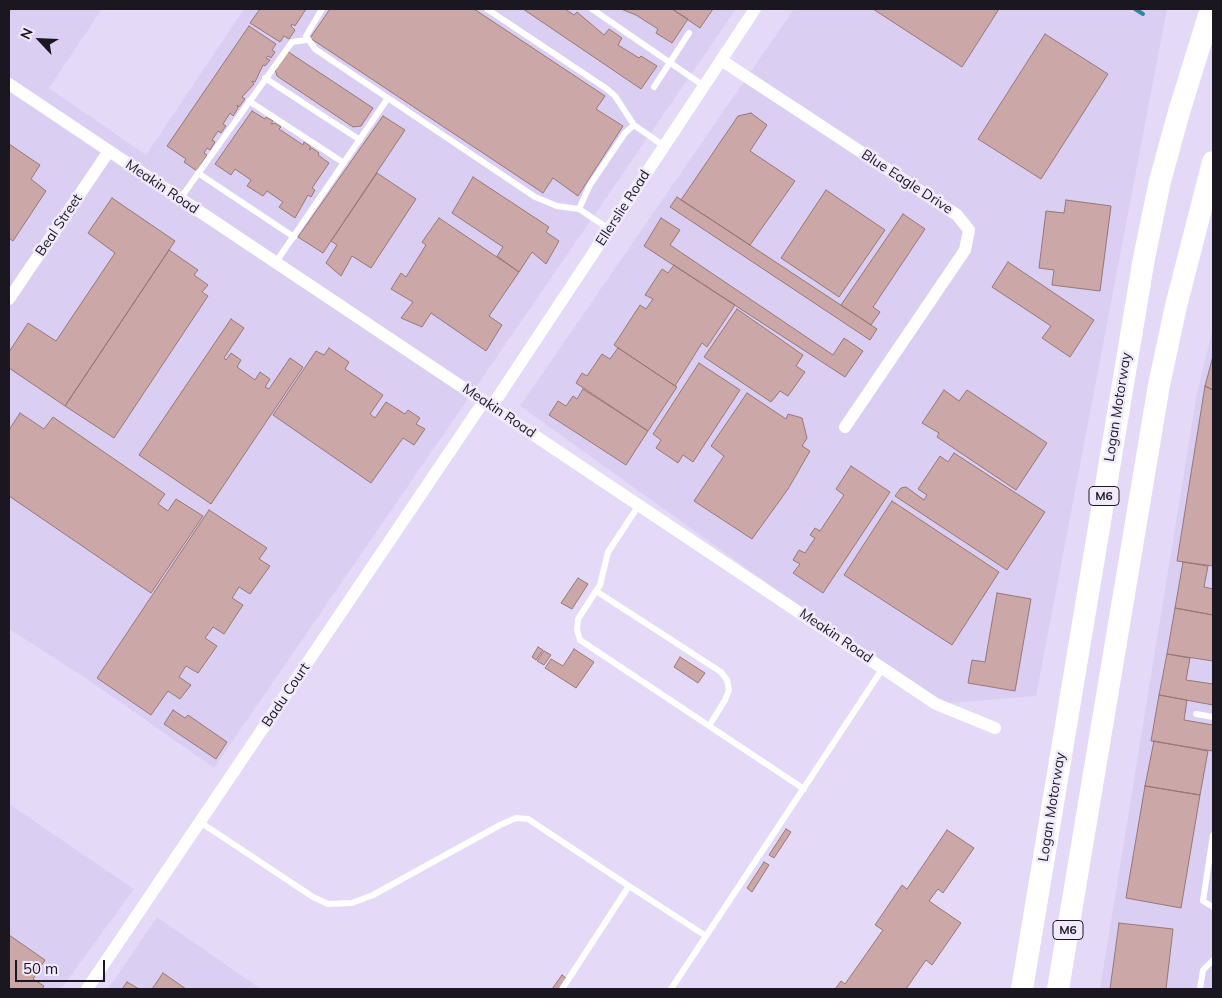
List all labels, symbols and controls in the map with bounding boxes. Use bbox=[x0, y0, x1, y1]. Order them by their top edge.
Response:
north arrow bbox=[15, 15, 65, 65]
text: N bbox=[16, 25, 37, 42]
street label: Blue Eagle Drive bbox=[858, 146, 956, 218]
street label: Meakin Road bbox=[122, 156, 202, 218]
street label: Ellerslie Road bbox=[592, 167, 654, 249]
street label: Beal Street bbox=[32, 191, 86, 259]
street label: Logan Motorway bbox=[1101, 351, 1135, 463]
street label: Meakin Road bbox=[459, 380, 539, 442]
road number: M6 bbox=[1089, 486, 1119, 506]
street label: Meakin Road bbox=[796, 605, 876, 667]
street label: Badu Court bbox=[258, 660, 314, 730]
street label: Logan Motorway bbox=[1035, 751, 1069, 863]
road number: M6 bbox=[1053, 920, 1083, 940]
scale bar bbox=[18, 950, 108, 982]
text: 50 m bbox=[23, 959, 58, 978]

